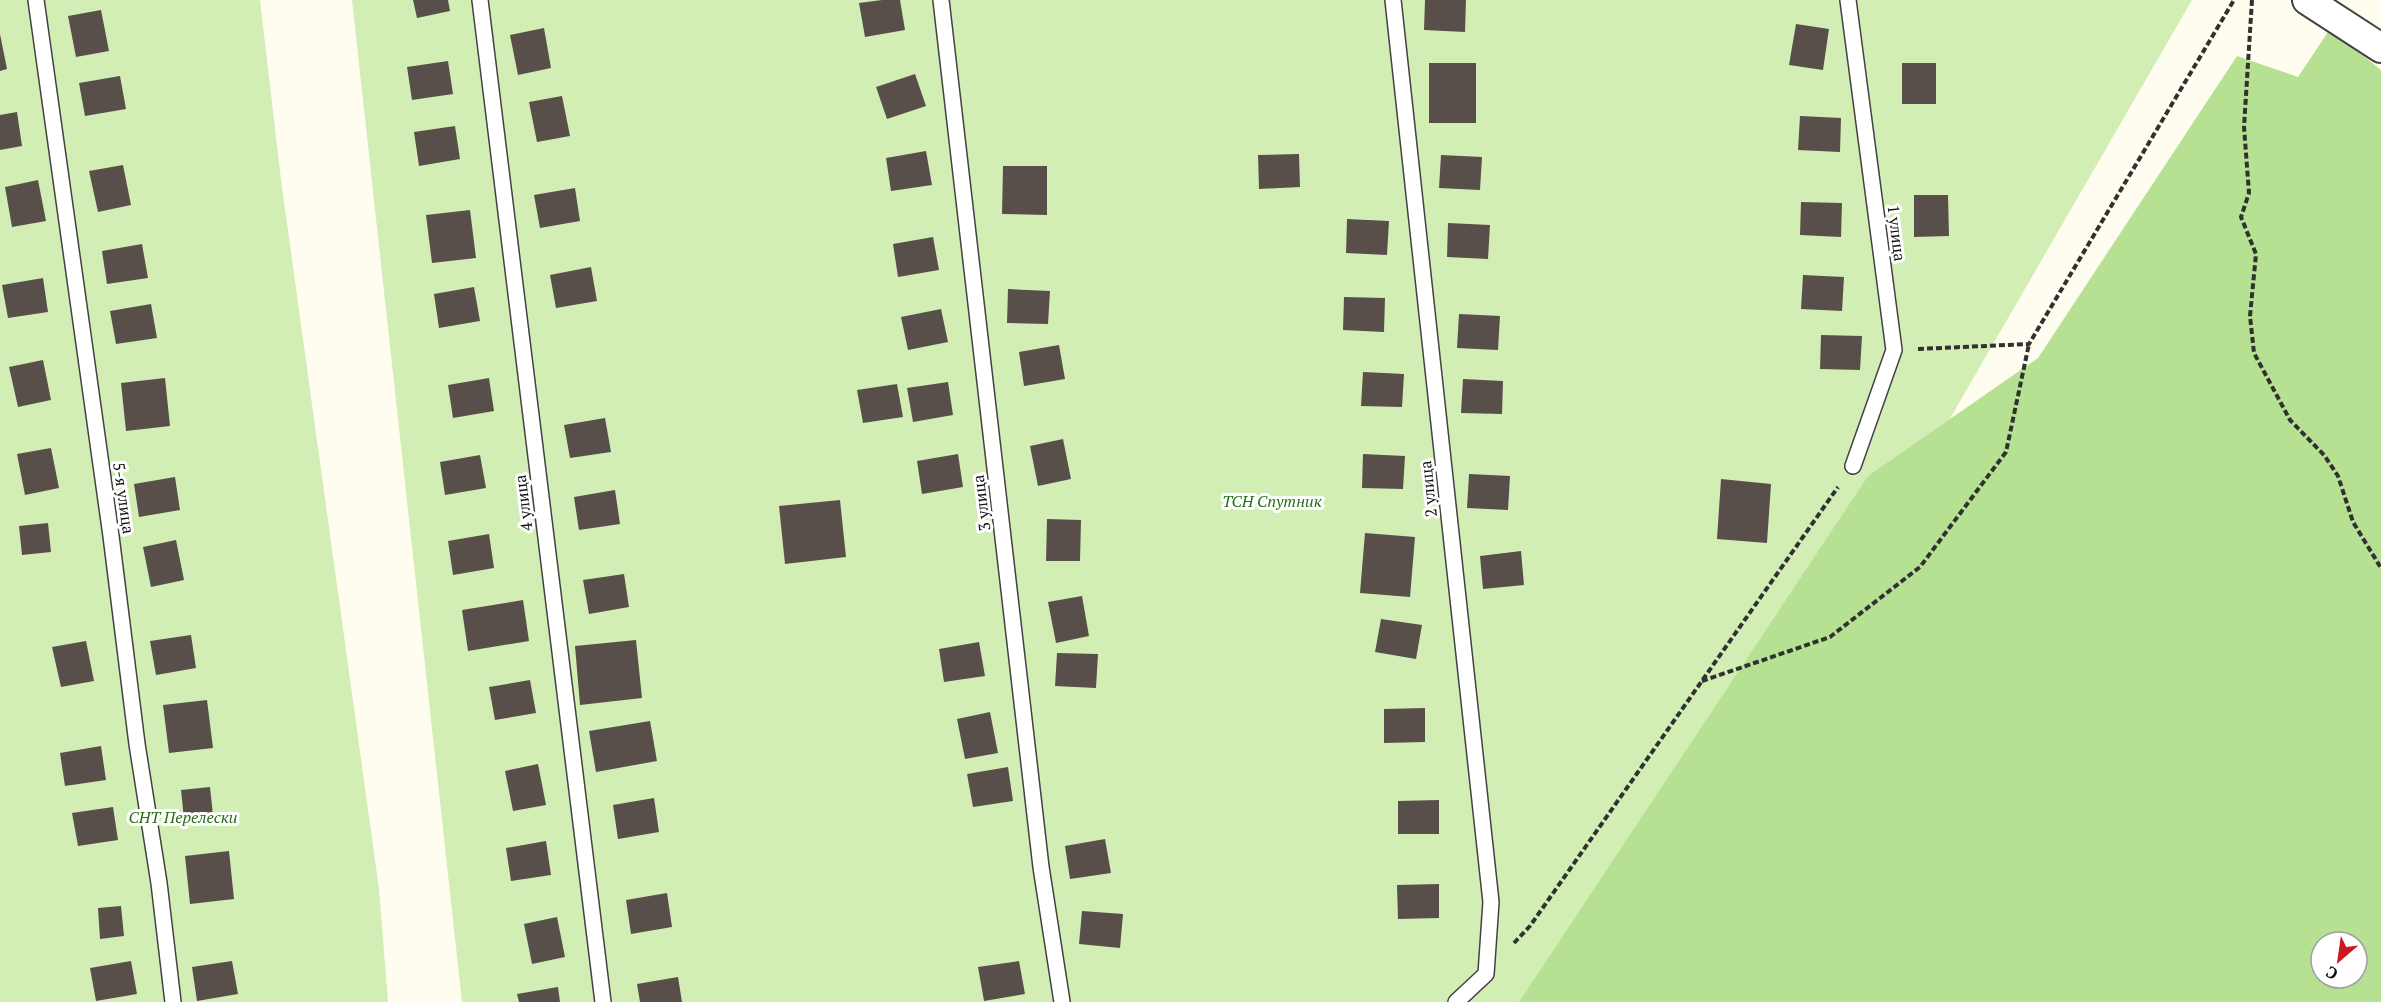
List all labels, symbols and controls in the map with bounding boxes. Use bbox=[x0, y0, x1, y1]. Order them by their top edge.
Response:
street label: 1 улица bbox=[1883, 204, 1911, 262]
street label: 2 улица bbox=[1414, 460, 1442, 518]
street label: 5-я улица bbox=[108, 461, 140, 535]
street label: 4 улица bbox=[509, 474, 537, 532]
street label: 3 улица bbox=[967, 474, 995, 532]
park label: ТСН Спутник bbox=[1222, 490, 1322, 512]
park label: СНТ Перелески bbox=[128, 806, 238, 828]
north arrow bbox=[2309, 930, 2369, 990]
text: С bbox=[2322, 961, 2342, 985]

